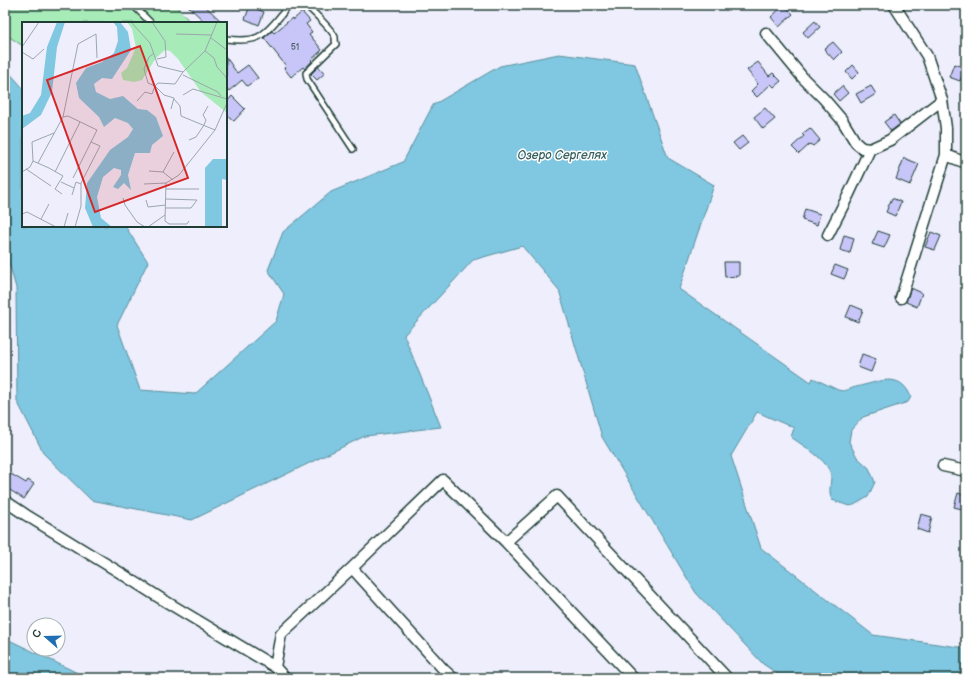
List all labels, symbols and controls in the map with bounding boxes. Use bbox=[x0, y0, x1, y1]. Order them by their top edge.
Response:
inset map bbox=[22, 22, 227, 227]
house number: 51 bbox=[291, 42, 299, 53]
water label: Озеро Сергелях bbox=[517, 148, 607, 163]
north arrow bbox=[26, 617, 66, 657]
text: С bbox=[30, 628, 45, 640]

